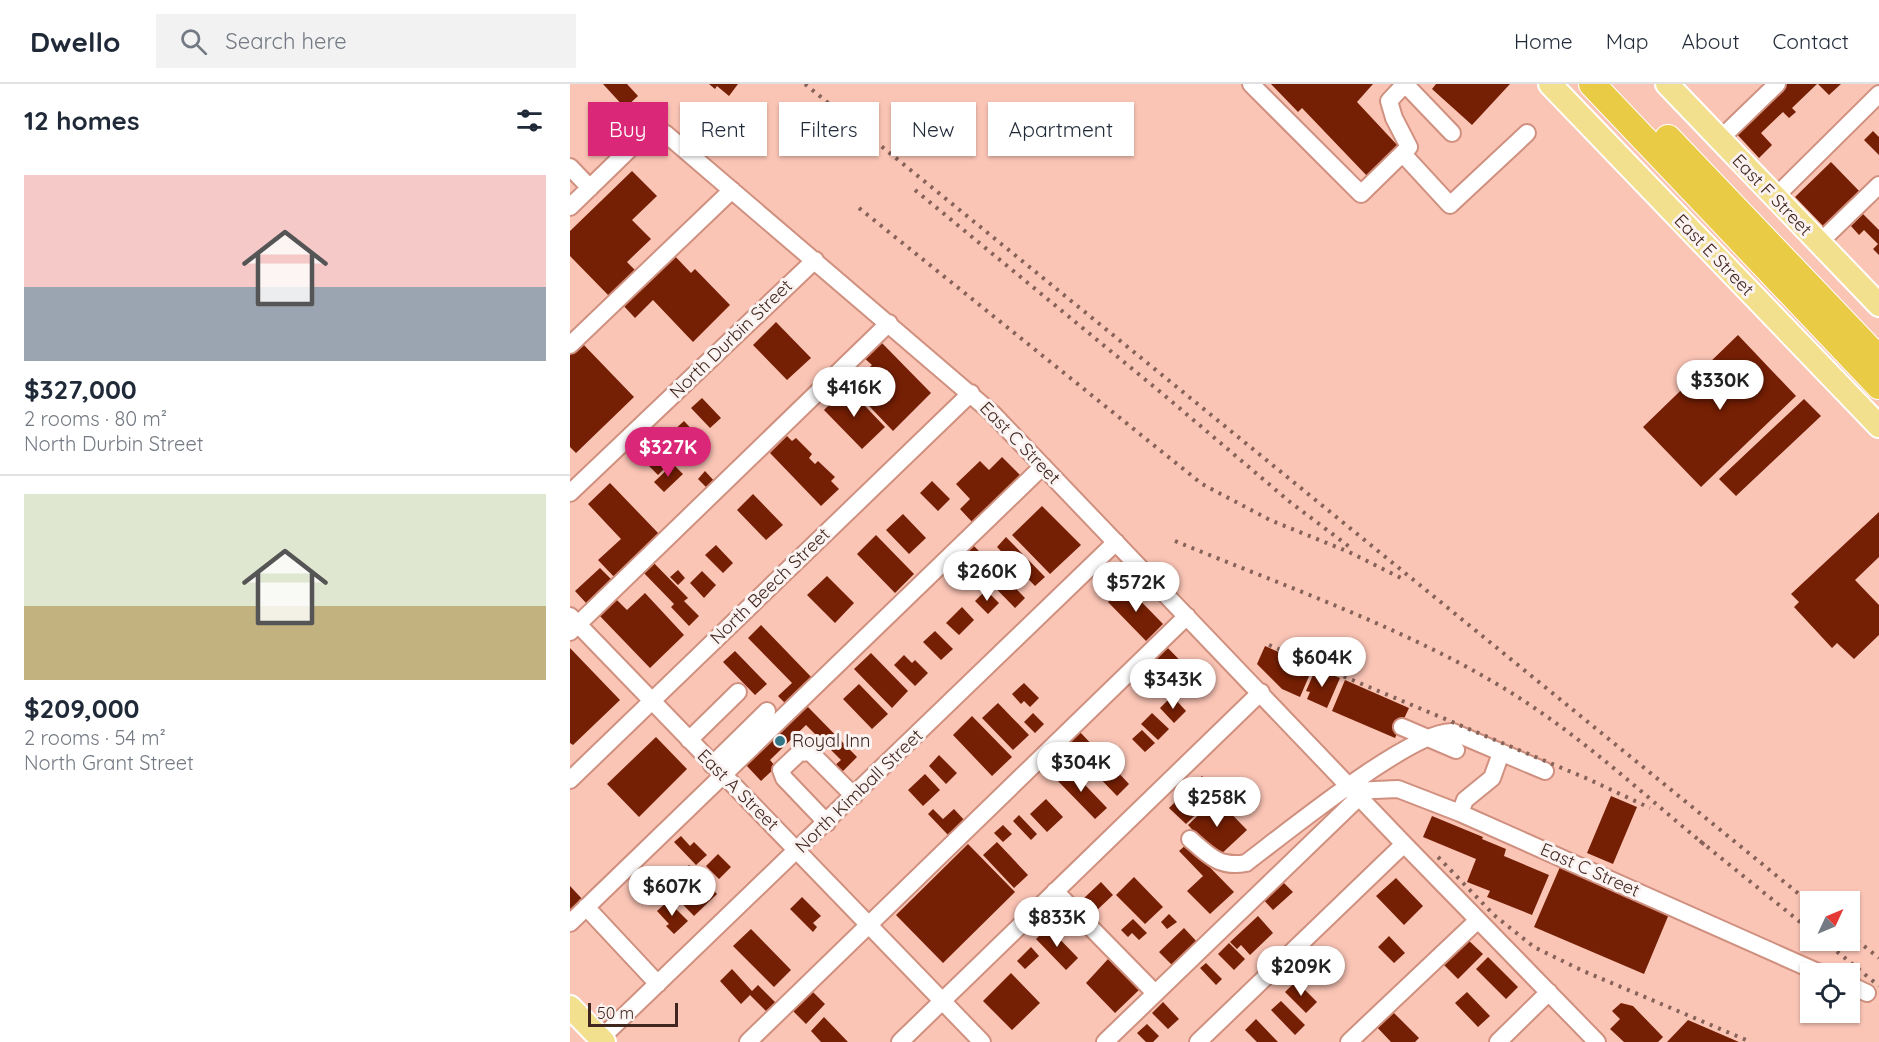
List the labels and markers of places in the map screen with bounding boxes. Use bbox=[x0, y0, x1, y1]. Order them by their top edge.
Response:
pin: $330K bbox=[1678, 360, 1762, 411]
pin: $416K bbox=[812, 367, 896, 418]
pin: $327K bbox=[626, 427, 710, 478]
pin: $260K bbox=[945, 551, 1029, 602]
pin: $572K bbox=[1094, 562, 1178, 613]
pin: $604K bbox=[1280, 637, 1364, 688]
pin: $343K bbox=[1131, 659, 1215, 710]
place label: Royal Inn bbox=[792, 729, 870, 752]
marker: Royal Inn bbox=[773, 734, 787, 748]
pin: $304K bbox=[1039, 742, 1123, 793]
pin: $258K bbox=[1175, 777, 1259, 828]
pin: $607K bbox=[630, 866, 714, 917]
pin: $833K bbox=[1015, 897, 1099, 948]
pin: $209K bbox=[1259, 946, 1343, 997]

